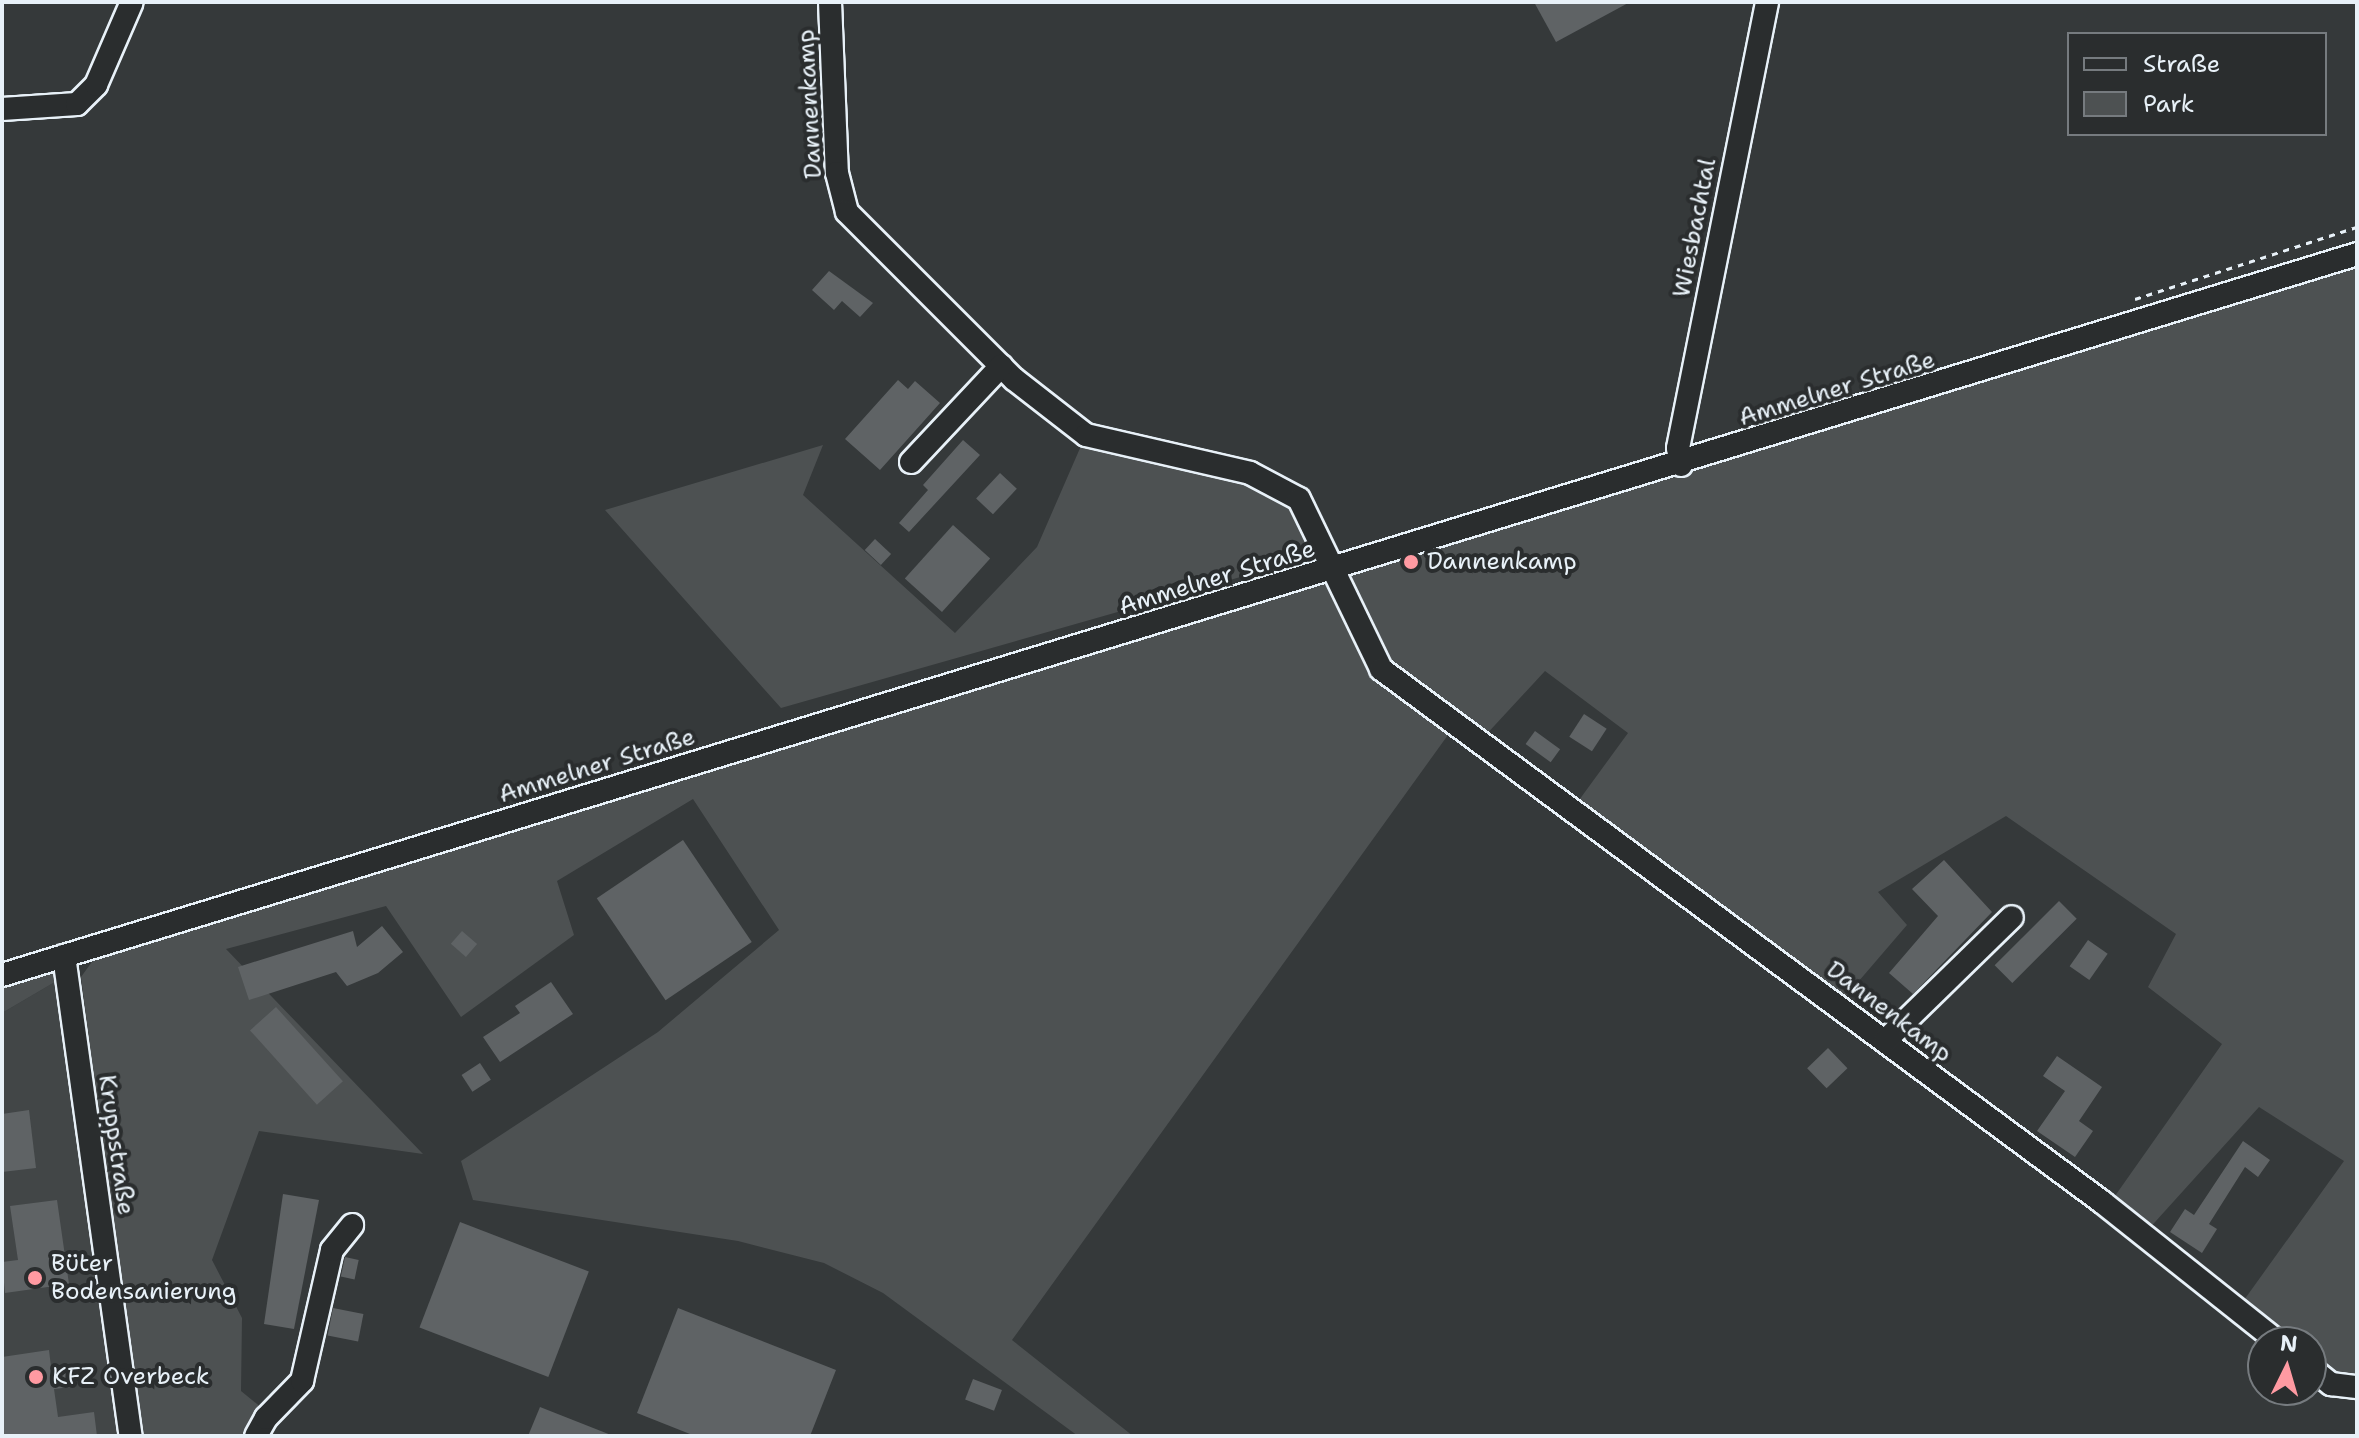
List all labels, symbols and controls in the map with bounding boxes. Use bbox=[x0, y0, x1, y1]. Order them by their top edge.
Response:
street label: Dannenkamp bbox=[792, 28, 828, 180]
legend bbox=[2067, 32, 2327, 136]
text: Straße bbox=[2143, 48, 2220, 80]
text: Park bbox=[2143, 88, 2195, 120]
street label: Wiesbachtal bbox=[1667, 156, 1723, 300]
street label: Ammelner Straße bbox=[1735, 345, 1939, 433]
street label: Ammelner Straße bbox=[1115, 534, 1319, 622]
place label: Dannenkamp bbox=[1427, 548, 1577, 576]
marker: Dannenkamp bbox=[1402, 553, 1420, 571]
street label: Ammelner Straße bbox=[495, 722, 699, 810]
street label: Dannenkamp bbox=[1821, 955, 1957, 1069]
street label: Kruppstraße bbox=[92, 1073, 140, 1217]
place label: Büter Bodensanierung bbox=[51, 1250, 236, 1306]
marker: Büter Bodensanierung bbox=[26, 1269, 44, 1287]
north arrow bbox=[2247, 1326, 2327, 1406]
text: N bbox=[2279, 1328, 2299, 1359]
place label: KFZ Overbeck bbox=[52, 1363, 209, 1391]
marker: KFZ Overbeck bbox=[27, 1368, 45, 1386]

